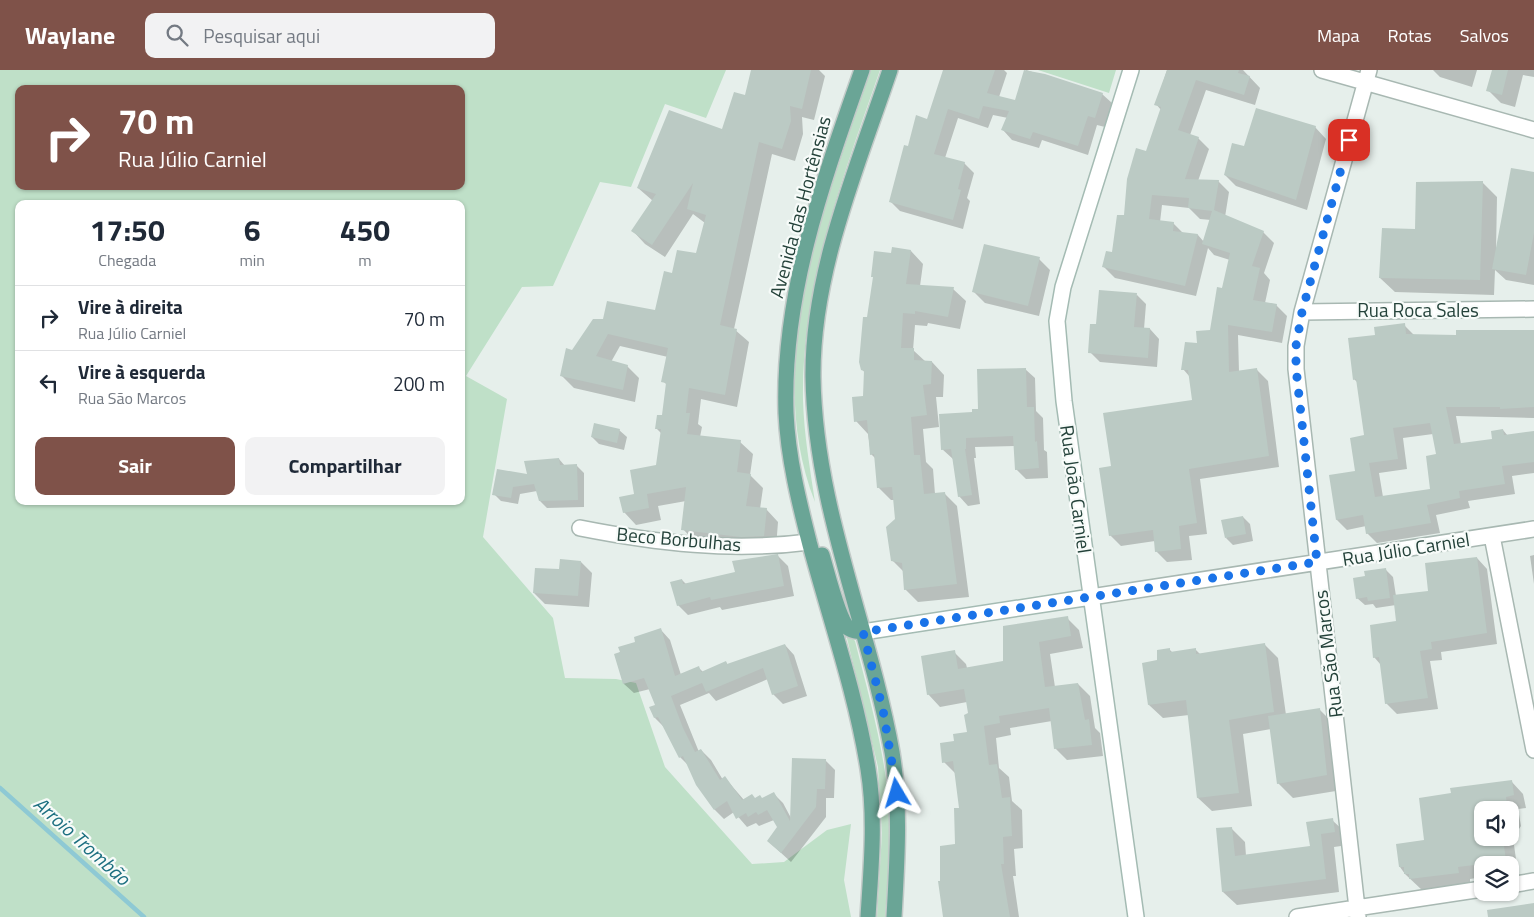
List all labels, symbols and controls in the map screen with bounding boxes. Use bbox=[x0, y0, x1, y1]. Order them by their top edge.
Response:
search box bbox=[145, 13, 495, 58]
text: Waylane bbox=[25, 17, 115, 53]
icon: search bbox=[163, 21, 191, 49]
text: Pesquisar aqui bbox=[203, 21, 320, 50]
text: Mapa bbox=[1317, 22, 1360, 49]
text: Rotas bbox=[1388, 22, 1432, 49]
text: Salvos bbox=[1460, 22, 1509, 49]
text: 70 m bbox=[118, 94, 194, 148]
icon: right bbox=[35, 105, 100, 170]
street label: Avenida das Hortênsias bbox=[761, 112, 838, 301]
pin bbox=[1328, 119, 1370, 161]
icon: arrive bbox=[1335, 126, 1363, 154]
text: Rua Júlio Carniel bbox=[118, 142, 267, 176]
text: 17:50 bbox=[90, 207, 165, 253]
text: 6 bbox=[244, 207, 261, 253]
text: 450 bbox=[340, 207, 390, 253]
text: Chegada bbox=[98, 248, 156, 272]
text: min bbox=[239, 248, 265, 272]
text: m bbox=[358, 248, 372, 272]
text: Vire à direita bbox=[78, 292, 183, 321]
street label: Rua Roca Sales bbox=[1357, 295, 1479, 324]
icon: right bbox=[35, 304, 63, 332]
text: 70 m bbox=[404, 304, 445, 333]
text: Rua Júlio Carniel bbox=[78, 321, 186, 345]
text: Vire à esquerda bbox=[78, 357, 206, 386]
icon: left bbox=[35, 369, 63, 397]
text: 200 m bbox=[393, 369, 445, 398]
text: Rua São Marcos bbox=[78, 386, 186, 410]
street label: Rua João Carniel bbox=[1053, 423, 1100, 555]
button: Sair bbox=[35, 437, 235, 495]
button: Compartilhar bbox=[245, 437, 445, 495]
street label: Beco Borbulhas bbox=[616, 519, 743, 558]
street label: Rua Júlio Carniel bbox=[1340, 524, 1472, 573]
street label: Rua São Marcos bbox=[1305, 588, 1350, 720]
position arrow bbox=[870, 766, 922, 818]
water label: Arroio Trombão bbox=[27, 789, 139, 893]
map controls bbox=[1474, 801, 1519, 901]
button: sound bbox=[1474, 801, 1519, 846]
button: layers bbox=[1474, 856, 1519, 901]

